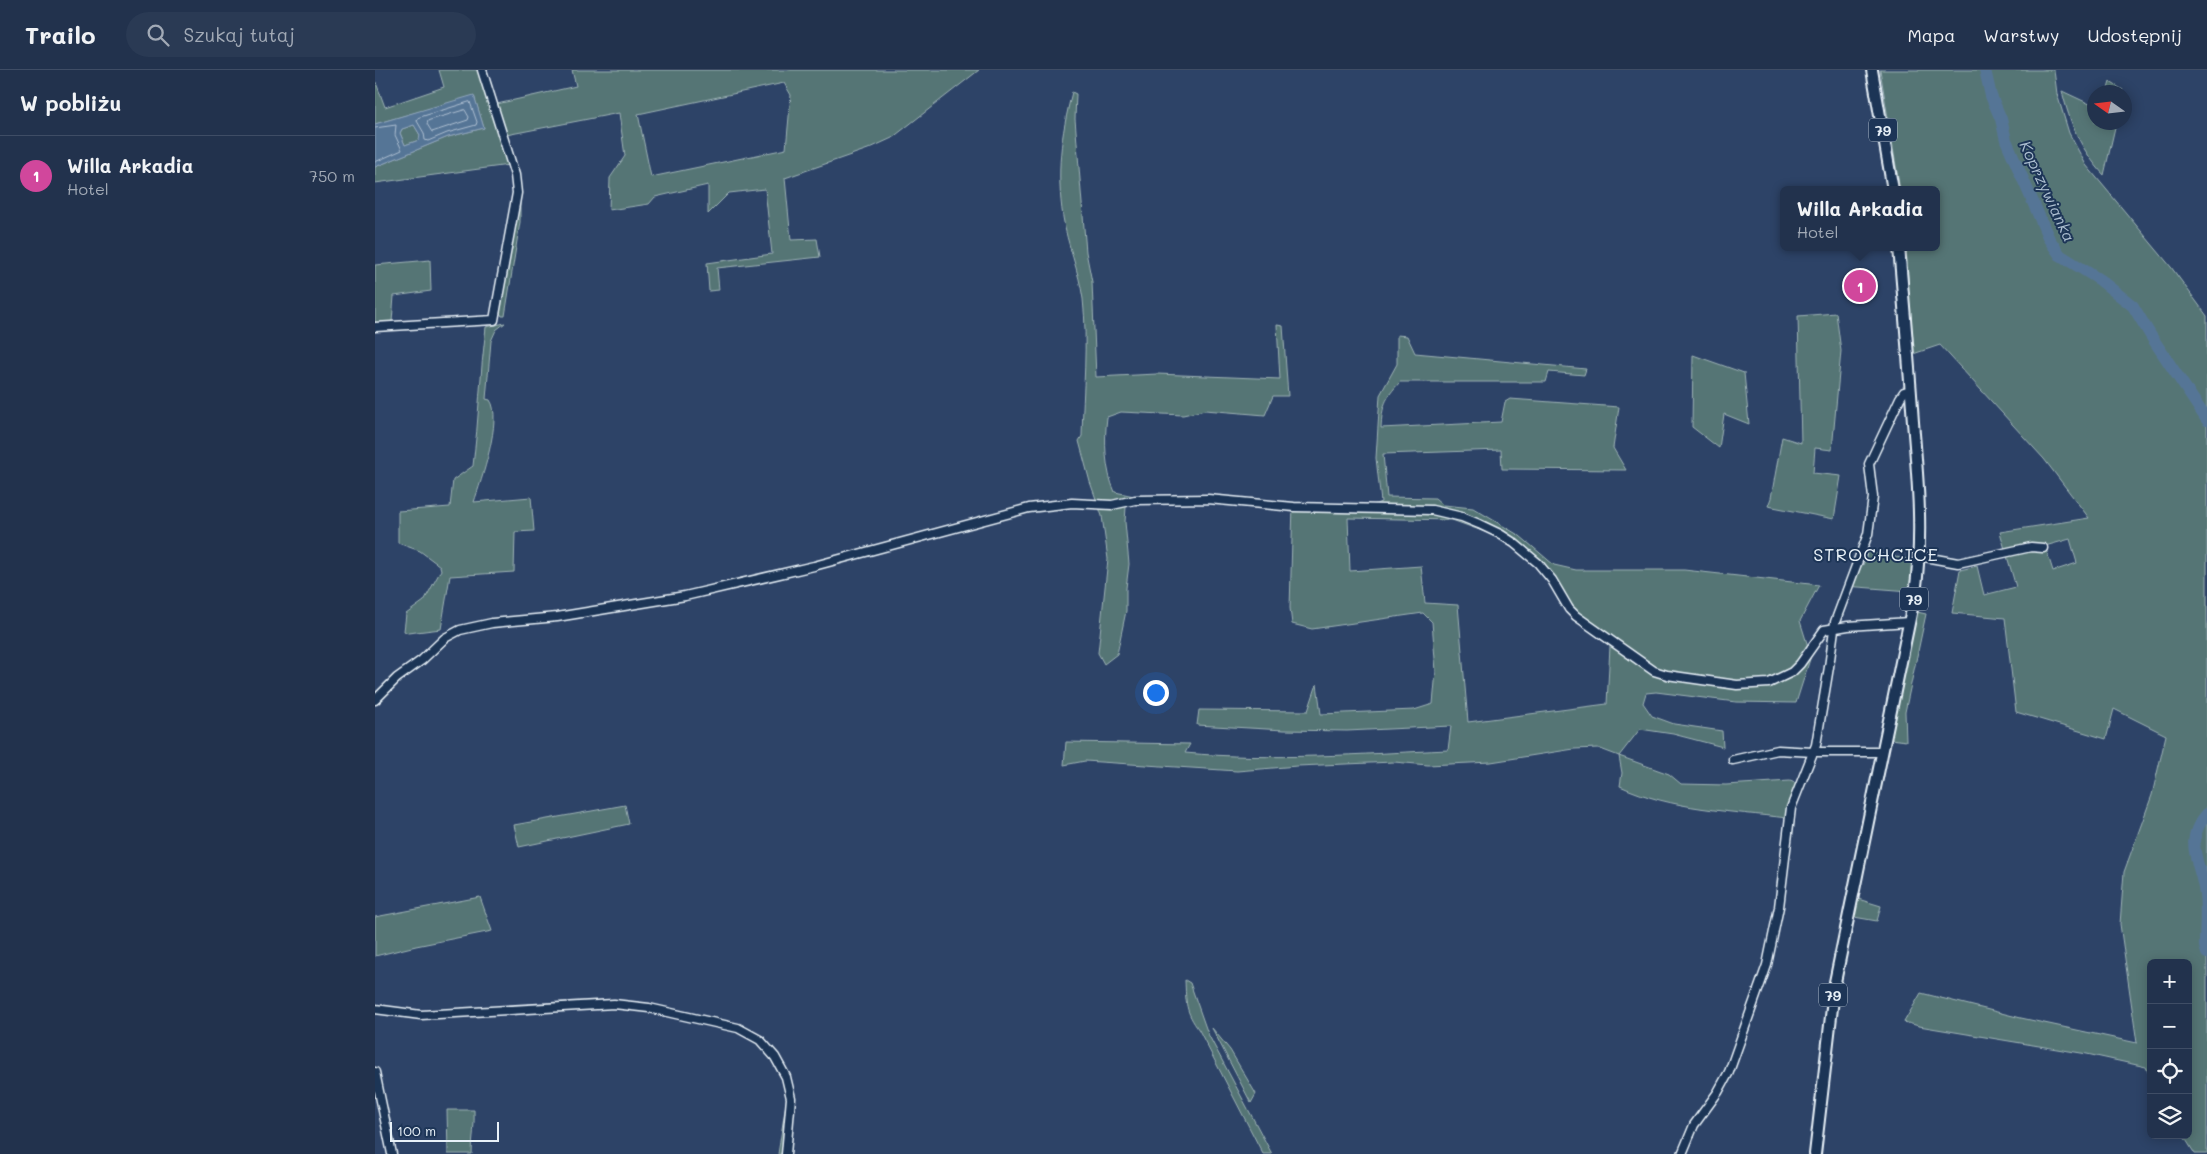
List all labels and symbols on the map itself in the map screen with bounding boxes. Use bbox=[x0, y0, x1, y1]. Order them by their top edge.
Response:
north arrow bbox=[2087, 85, 2132, 130]
road number: 79 bbox=[1869, 118, 1897, 142]
water label: Koprzywianka bbox=[2015, 137, 2081, 245]
pin: 1 bbox=[1844, 267, 1876, 305]
district label: STROCHCICE bbox=[1813, 542, 1939, 566]
road number: 79 bbox=[1900, 588, 1928, 610]
your location bbox=[1143, 680, 1169, 706]
road number: 79 bbox=[1819, 984, 1847, 1006]
scale bar bbox=[390, 1119, 499, 1142]

